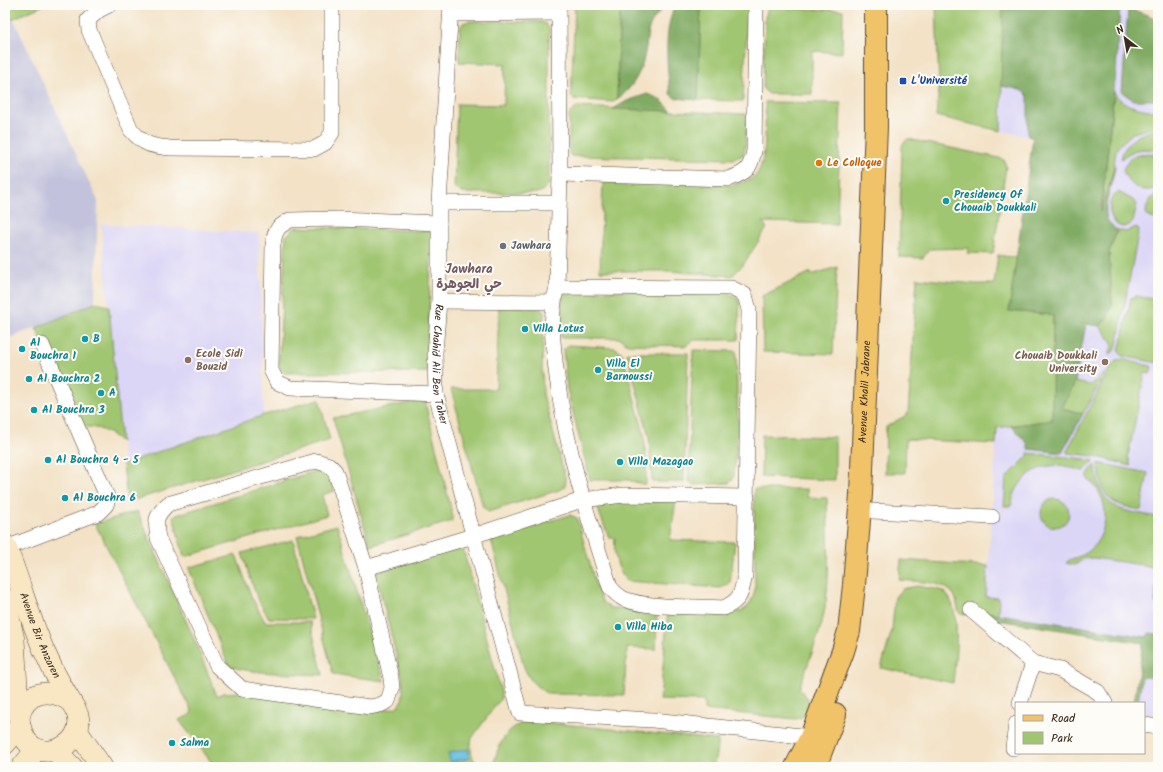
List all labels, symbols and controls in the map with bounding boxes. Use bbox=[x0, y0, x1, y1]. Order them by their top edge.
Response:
north arrow bbox=[1105, 18, 1145, 58]
text: N bbox=[1113, 21, 1128, 40]
place label: L'Université bbox=[911, 72, 968, 90]
marker: L'Université bbox=[898, 76, 908, 86]
place label: Le Colloque bbox=[827, 154, 882, 172]
marker: Le Colloque bbox=[814, 158, 824, 168]
place label: Presidency Of Chouaib Doukkali bbox=[954, 186, 1037, 217]
marker: Presidency Of Chouaib Doukkali bbox=[941, 196, 951, 206]
place label: Jawhara bbox=[511, 237, 552, 255]
marker: Jawhara bbox=[498, 241, 508, 251]
district label: Jawhara حي الجوهرة bbox=[436, 259, 502, 296]
street label: Rue Chahid Ali Ben Taher bbox=[426, 303, 453, 428]
place label: Villa Lotus bbox=[533, 320, 585, 338]
marker: Villa Lotus bbox=[520, 324, 530, 334]
place label: B bbox=[93, 330, 100, 348]
place label: Al Bouchra 1 bbox=[30, 334, 77, 365]
marker: B bbox=[80, 334, 90, 344]
street label: Avenue Khalil Jabrane bbox=[854, 340, 876, 443]
marker: Al Bouchra 1 bbox=[17, 344, 27, 354]
place label: Ecole Sidi Bouzid bbox=[196, 345, 244, 376]
place label: Chouaib Doukkali University bbox=[1015, 347, 1098, 378]
marker: Ecole Sidi Bouzid bbox=[183, 355, 193, 365]
place label: Villa El Barnoussi bbox=[606, 355, 653, 386]
marker: Chouaib Doukkali University bbox=[1100, 357, 1110, 367]
marker: Villa El Barnoussi bbox=[593, 365, 603, 375]
place label: Al Bouchra 2 bbox=[37, 370, 100, 388]
marker: Al Bouchra 2 bbox=[24, 374, 34, 384]
place label: A bbox=[109, 384, 116, 402]
marker: A bbox=[96, 388, 106, 398]
place label: Al Bouchra 3 bbox=[42, 401, 105, 419]
marker: Al Bouchra 3 bbox=[29, 405, 39, 415]
place label: Al Bouchra 4 - 5 bbox=[56, 451, 140, 469]
place label: Villa Mazagao bbox=[628, 453, 693, 471]
marker: Al Bouchra 4 - 5 bbox=[43, 455, 53, 465]
marker: Villa Mazagao bbox=[615, 457, 625, 467]
place label: Al Bouchra 6 bbox=[73, 489, 136, 507]
marker: Al Bouchra 6 bbox=[60, 493, 70, 503]
street label: Avenue Bir Anzaren bbox=[14, 590, 65, 682]
place label: Villa Hiba bbox=[626, 618, 673, 636]
marker: Villa Hiba bbox=[613, 622, 623, 632]
legend bbox=[1015, 702, 1145, 754]
text: Road bbox=[1051, 709, 1076, 728]
text: Park bbox=[1051, 729, 1073, 748]
place label: Salma bbox=[180, 734, 210, 752]
marker: Salma bbox=[167, 738, 177, 748]

